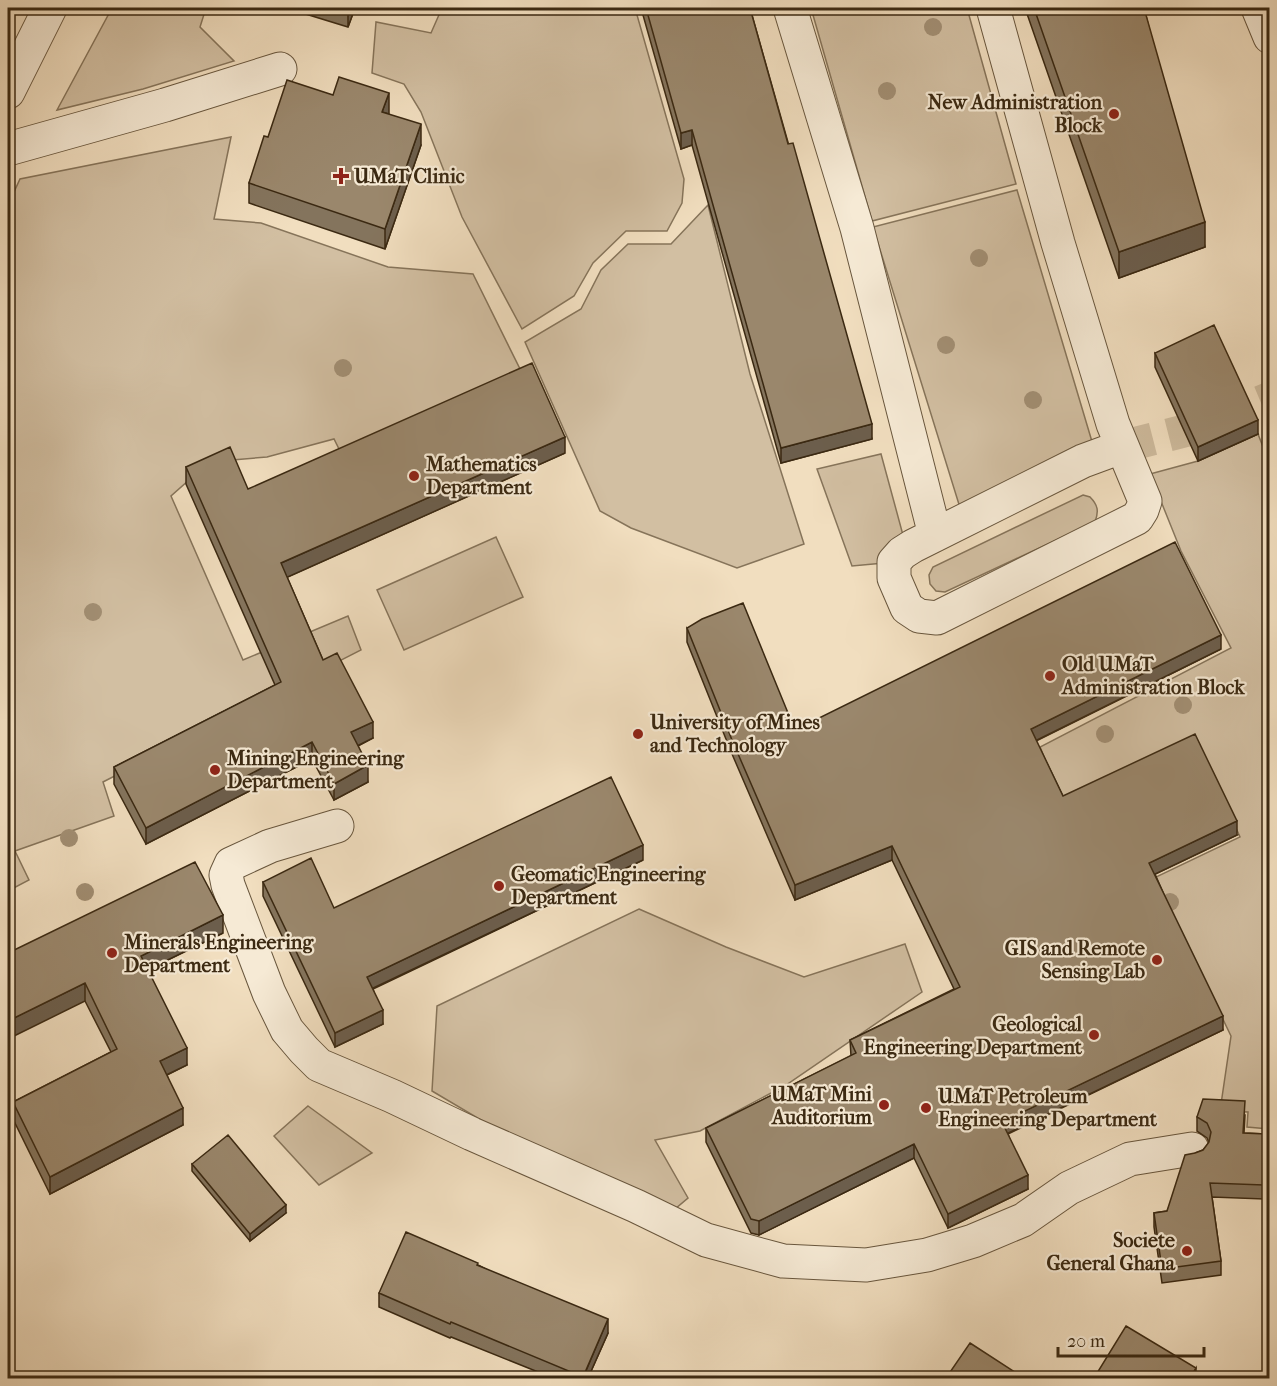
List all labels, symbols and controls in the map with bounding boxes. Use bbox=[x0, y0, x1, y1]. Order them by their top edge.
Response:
place label: New Administration Block bbox=[928, 91, 1103, 137]
marker: New Administration Block bbox=[1107, 107, 1121, 121]
place label: UMaT Clinic bbox=[353, 165, 465, 188]
marker: UMaT Clinic bbox=[332, 167, 350, 185]
place label: Mathematics Department bbox=[425, 453, 537, 499]
marker: Mathematics Department bbox=[407, 469, 421, 483]
place label: Old UMaT Administration Block bbox=[1060, 653, 1245, 699]
marker: Old UMaT Administration Block bbox=[1043, 669, 1057, 683]
place label: University of Mines and Technology bbox=[649, 711, 820, 757]
marker: University of Mines and Technology bbox=[631, 727, 645, 741]
place label: Mining Engineering Department bbox=[226, 747, 405, 793]
marker: Mining Engineering Department bbox=[208, 763, 222, 777]
place label: Geomatic Engineering Department bbox=[511, 863, 707, 909]
marker: Geomatic Engineering Department bbox=[492, 879, 506, 893]
place label: Minerals Engineering Department bbox=[123, 931, 314, 977]
place label: GIS and Remote Sensing Lab bbox=[1005, 937, 1146, 983]
marker: Minerals Engineering Department bbox=[105, 946, 119, 960]
marker: GIS and Remote Sensing Lab bbox=[1150, 953, 1164, 967]
place label: Geological Engineering Department bbox=[863, 1013, 1083, 1059]
marker: Geological Engineering Department bbox=[1087, 1028, 1101, 1042]
place label: UMaT Mini Auditorium bbox=[770, 1083, 873, 1129]
place label: UMaT Petroleum Engineering Department bbox=[937, 1085, 1158, 1131]
marker: UMaT Mini Auditorium bbox=[877, 1098, 891, 1112]
marker: UMaT Petroleum Engineering Department bbox=[919, 1101, 933, 1115]
place label: Societe General Ghana bbox=[1046, 1229, 1176, 1275]
marker: Societe General Ghana bbox=[1180, 1244, 1194, 1258]
scale bar bbox=[1058, 1320, 1204, 1358]
text: 20 m bbox=[1067, 1331, 1105, 1352]

